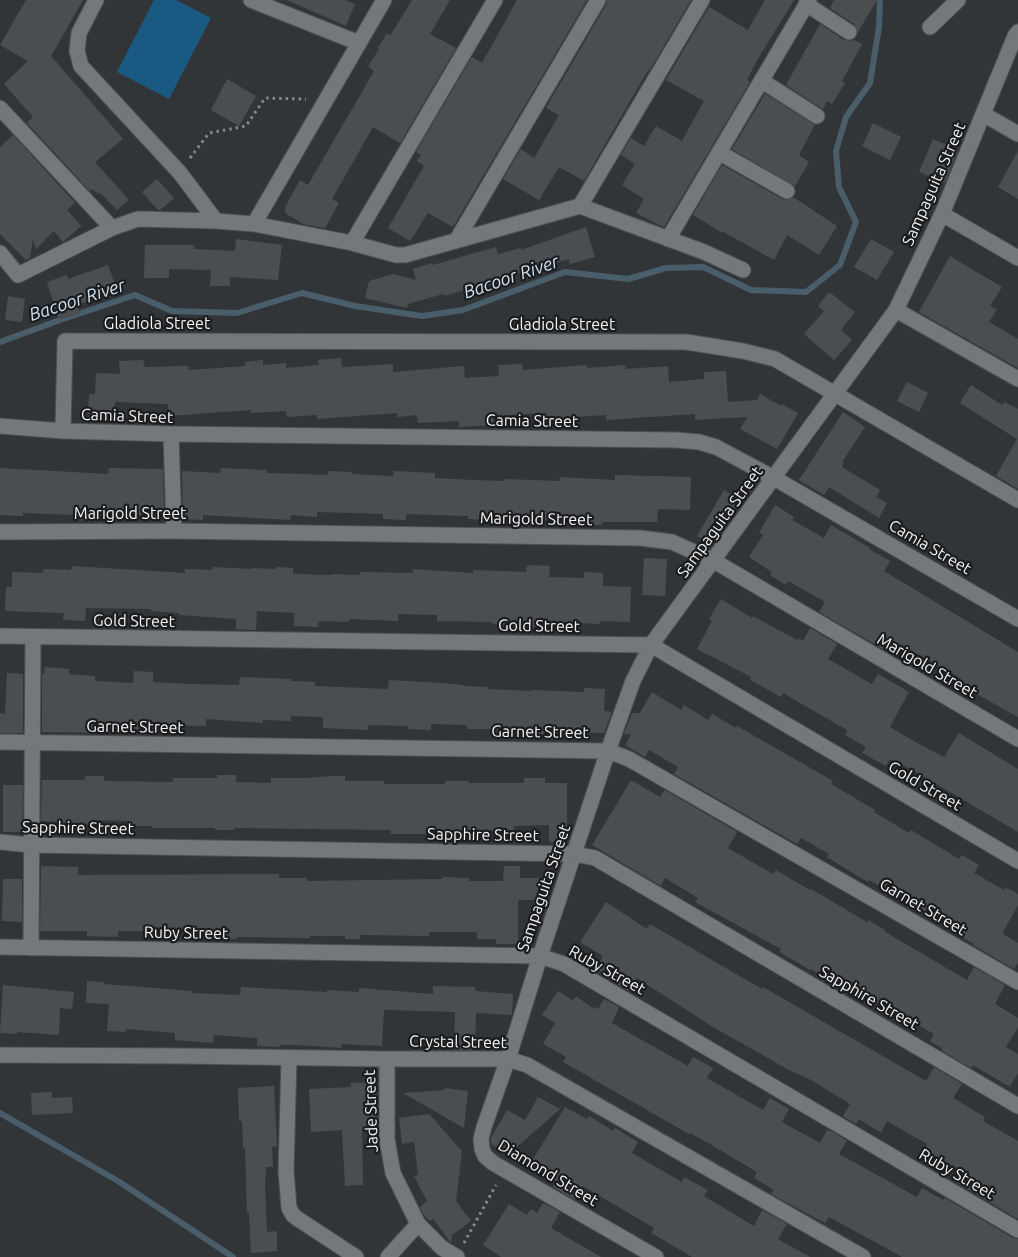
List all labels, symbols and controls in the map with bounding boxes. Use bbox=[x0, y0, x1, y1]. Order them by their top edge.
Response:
street label: Sampaguita Street bbox=[898, 119, 970, 249]
water label: Bacoor River bbox=[460, 251, 562, 303]
water label: Bacoor River bbox=[26, 274, 128, 326]
street label: Gladiola Street bbox=[104, 314, 210, 334]
street label: Gladiola Street bbox=[509, 315, 615, 335]
street label: Camia Street bbox=[81, 405, 173, 427]
street label: Camia Street bbox=[486, 411, 578, 431]
street label: Sampaguita Street bbox=[673, 463, 767, 581]
street label: Marigold Street bbox=[74, 504, 186, 524]
street label: Marigold Street bbox=[480, 508, 592, 530]
street label: Camia Street bbox=[885, 516, 975, 578]
street label: Gold Street bbox=[93, 611, 175, 631]
street label: Gold Street bbox=[498, 616, 580, 636]
street label: Marigold Street bbox=[873, 630, 981, 702]
street label: Garnet Street bbox=[86, 717, 184, 737]
street label: Garnet Street bbox=[491, 722, 589, 742]
street label: Gold Street bbox=[885, 757, 965, 815]
street label: Sapphire Street bbox=[22, 817, 134, 839]
street label: Sampaguita Street bbox=[513, 822, 575, 954]
street label: Sapphire Street bbox=[427, 824, 539, 846]
street label: Garnet Street bbox=[876, 874, 970, 940]
street label: Ruby Street bbox=[144, 923, 228, 943]
street label: Ruby Street bbox=[565, 941, 649, 999]
street label: Sapphire Street bbox=[816, 962, 922, 1034]
street label: Crystal Street bbox=[409, 1032, 507, 1052]
street label: Jade Street bbox=[360, 1069, 382, 1153]
street label: Diamond Street bbox=[494, 1136, 602, 1210]
street label: Ruby Street bbox=[916, 1145, 998, 1203]

